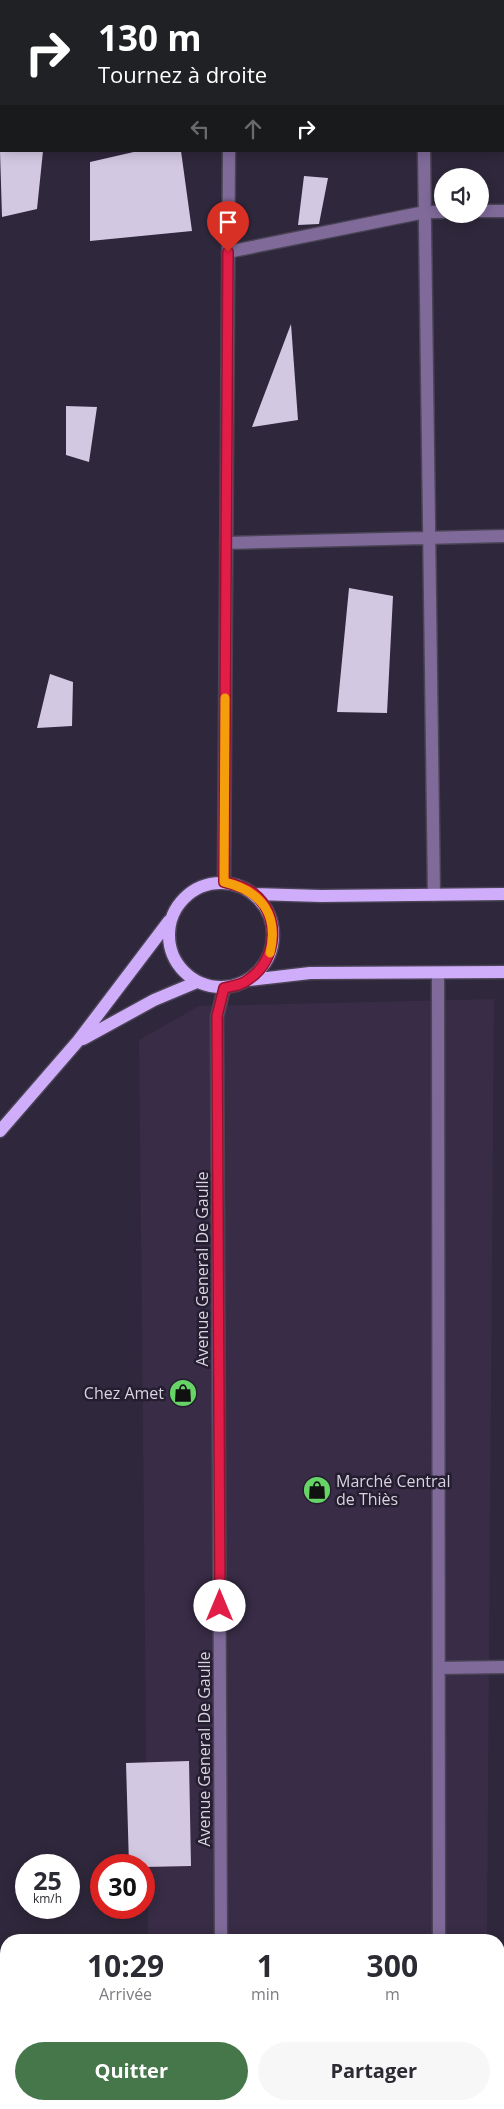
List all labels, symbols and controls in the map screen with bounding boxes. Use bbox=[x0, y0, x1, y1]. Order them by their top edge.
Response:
text: 130 m bbox=[98, 14, 202, 61]
icon: right bbox=[15, 20, 80, 85]
text: Tournez à droite bbox=[98, 59, 267, 89]
icon: left bbox=[186, 115, 214, 143]
icon: ahead bbox=[239, 115, 267, 143]
icon: right bbox=[292, 115, 320, 143]
map controls bbox=[434, 168, 489, 223]
button: sound bbox=[434, 168, 489, 223]
pin bbox=[207, 201, 249, 252]
icon: arrive bbox=[214, 208, 242, 236]
street label: Avenue General De Gaulle bbox=[191, 1171, 213, 1367]
shop icon: Chez Amet bbox=[168, 1378, 198, 1408]
place label: Chez Amet bbox=[84, 1382, 164, 1404]
place label: Marché Central de Thiès bbox=[336, 1470, 450, 1510]
shop icon: Marché Central de Thiès bbox=[302, 1475, 332, 1505]
position arrow bbox=[193, 1579, 245, 1631]
street label: Avenue General De Gaulle bbox=[193, 1651, 215, 1847]
speed limit sign: 30 bbox=[90, 1854, 155, 1919]
text: 25 bbox=[33, 1863, 62, 1897]
text: km/h bbox=[33, 1890, 62, 1907]
text: 10:29 bbox=[87, 1945, 164, 1986]
text: 1 bbox=[257, 1945, 274, 1986]
text: 300 bbox=[367, 1945, 418, 1986]
text: Arrivée bbox=[99, 1983, 152, 2005]
text: min bbox=[251, 1983, 280, 2005]
text: m bbox=[385, 1983, 400, 2005]
button: Quitter bbox=[15, 2042, 248, 2100]
button: Partager bbox=[258, 2042, 490, 2100]

